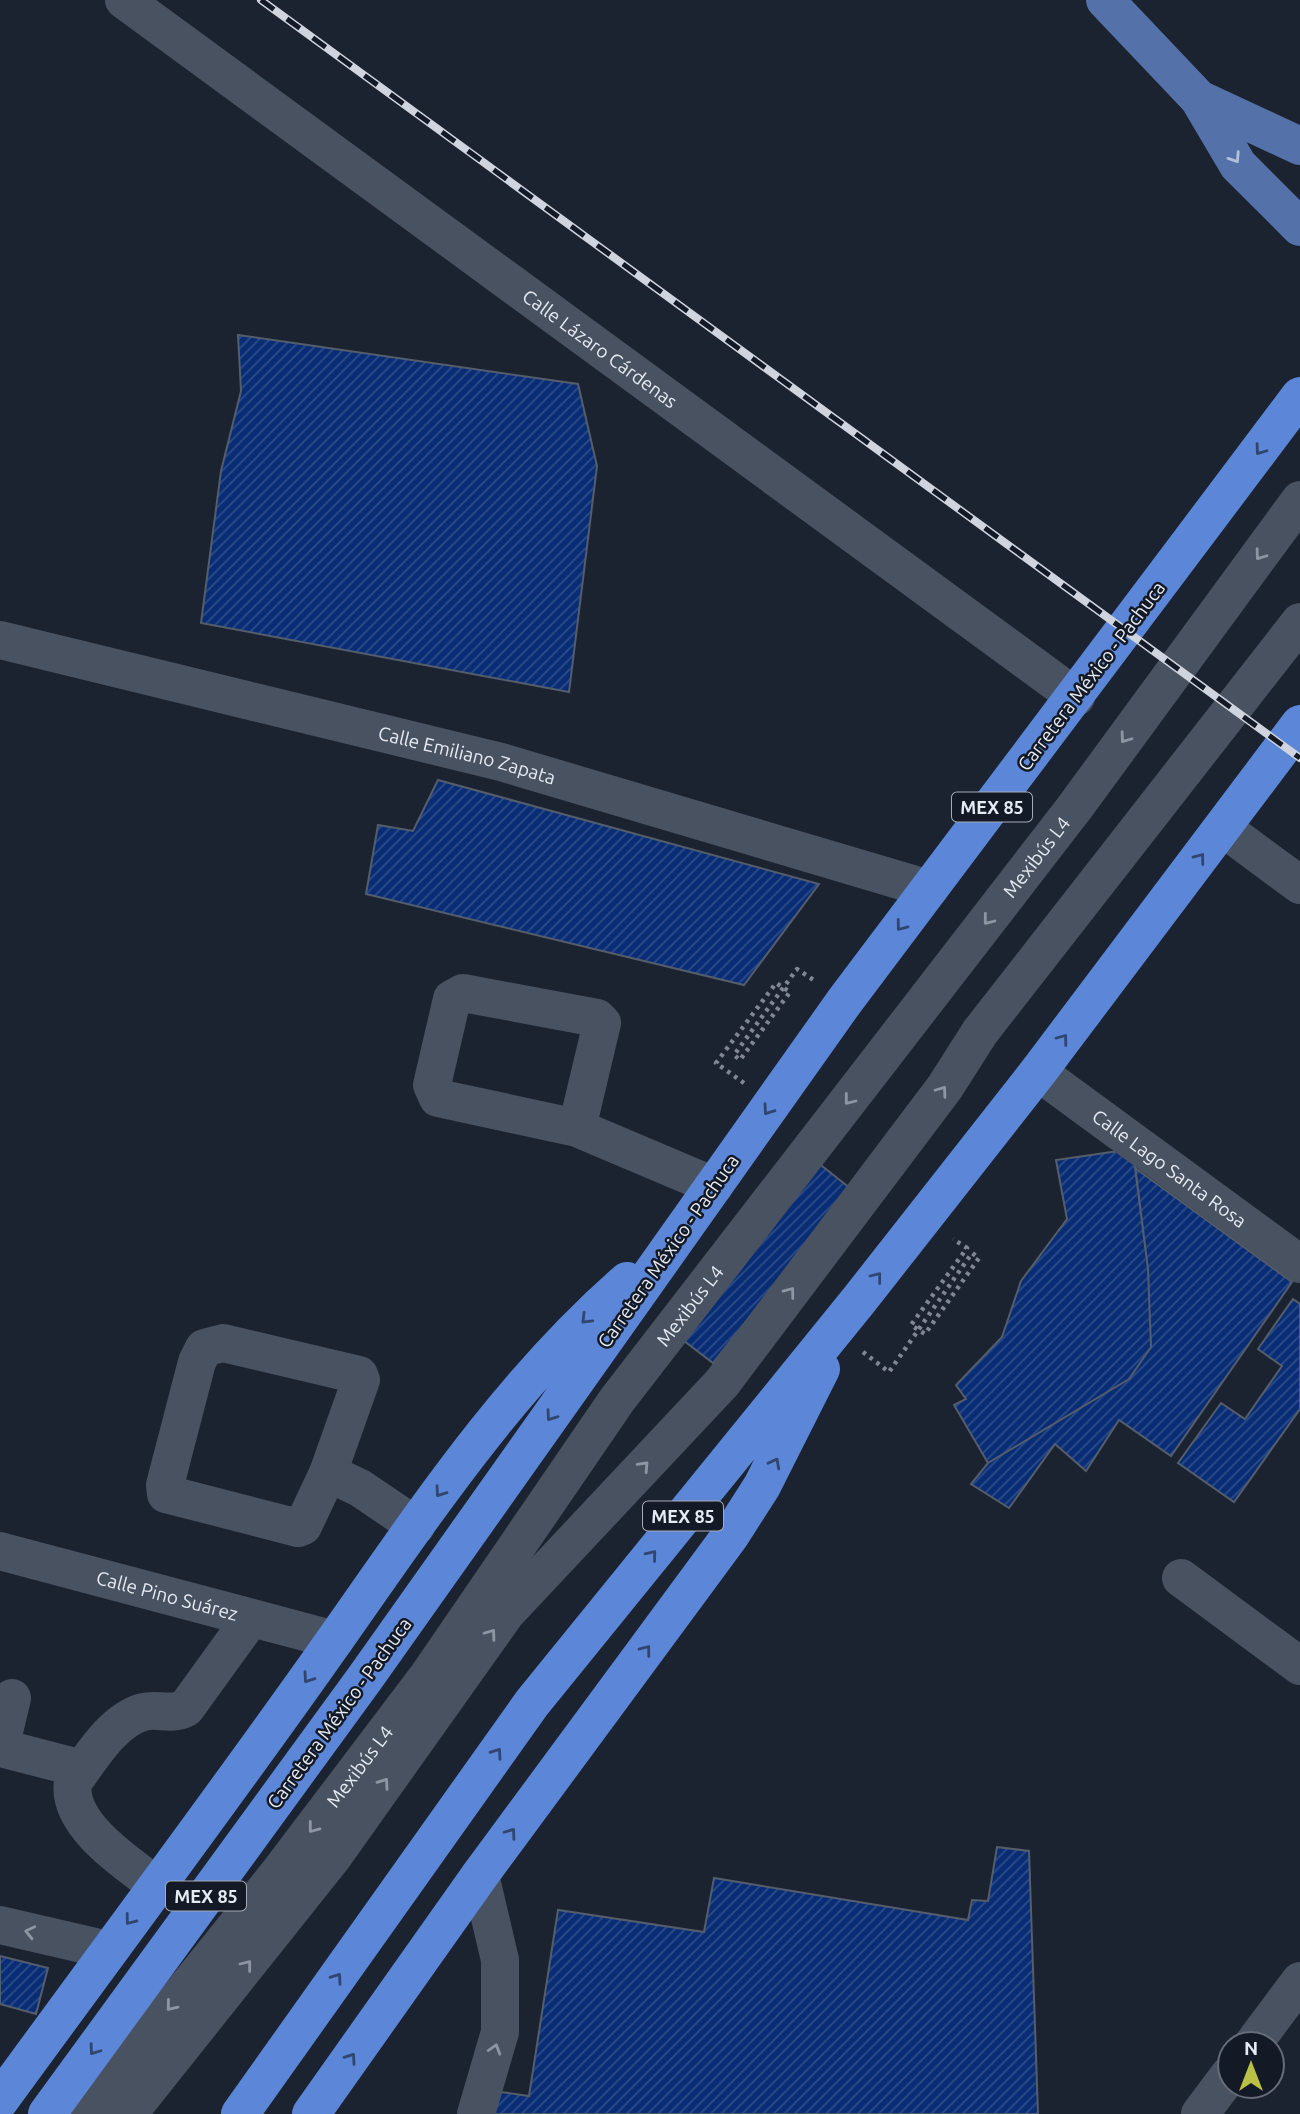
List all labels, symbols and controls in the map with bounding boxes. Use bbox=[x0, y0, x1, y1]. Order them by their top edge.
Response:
one-way arrow bbox=[1226, 150, 1239, 163]
street label: Calle Lázaro Cárdenas bbox=[518, 285, 682, 412]
one-way arrow bbox=[1255, 443, 1268, 455]
one-way arrow bbox=[1255, 547, 1268, 560]
street label: Carretera México - Pachuca bbox=[1013, 577, 1169, 775]
street label: Calle Emiliano Zapata bbox=[376, 722, 558, 789]
one-way arrow bbox=[1121, 731, 1133, 743]
road number: MEX 85 bbox=[952, 792, 1032, 822]
street label: Mexibús L4 bbox=[998, 812, 1075, 902]
one-way arrow bbox=[1192, 854, 1205, 866]
one-way arrow bbox=[983, 912, 996, 924]
one-way arrow bbox=[897, 918, 910, 930]
one-way arrow bbox=[1054, 1035, 1067, 1047]
one-way arrow bbox=[933, 1086, 946, 1099]
one-way arrow bbox=[844, 1092, 857, 1105]
one-way arrow bbox=[764, 1102, 776, 1115]
street label: Calle Lago Santa Rosa bbox=[1088, 1105, 1251, 1232]
street label: Carretera México - Pachuca bbox=[593, 1150, 743, 1352]
street label: Mexibús L4 bbox=[652, 1261, 728, 1351]
one-way arrow bbox=[869, 1272, 882, 1284]
one-way arrow bbox=[782, 1287, 795, 1300]
one-way arrow bbox=[582, 1310, 595, 1323]
one-way arrow bbox=[547, 1408, 559, 1421]
one-way arrow bbox=[766, 1457, 780, 1470]
one-way arrow bbox=[635, 1461, 648, 1474]
one-way arrow bbox=[436, 1484, 448, 1497]
road number: MEX 85 bbox=[643, 1502, 723, 1531]
one-way arrow bbox=[644, 1550, 657, 1563]
street label: Calle Pino Suárez bbox=[94, 1566, 241, 1625]
street label: Carretera México - Pachuca bbox=[262, 1613, 416, 1813]
one-way arrow bbox=[483, 1629, 495, 1642]
one-way arrow bbox=[637, 1645, 650, 1657]
one-way arrow bbox=[304, 1670, 316, 1683]
street label: Mexibús L4 bbox=[322, 1721, 397, 1811]
one-way arrow bbox=[489, 1748, 501, 1761]
one-way arrow bbox=[376, 1778, 389, 1791]
one-way arrow bbox=[308, 1820, 321, 1833]
one-way arrow bbox=[503, 1828, 515, 1841]
road number: MEX 85 bbox=[166, 1882, 246, 1910]
one-way arrow bbox=[125, 1912, 138, 1925]
one-way arrow bbox=[24, 1926, 36, 1940]
one-way arrow bbox=[239, 1960, 251, 1973]
one-way arrow bbox=[329, 1973, 341, 1986]
one-way arrow bbox=[167, 1999, 180, 2011]
north arrow bbox=[1216, 2030, 1286, 2100]
text: N bbox=[1244, 2037, 1258, 2059]
one-way arrow bbox=[89, 2042, 102, 2055]
one-way arrow bbox=[487, 2043, 502, 2055]
one-way arrow bbox=[343, 2053, 355, 2066]

